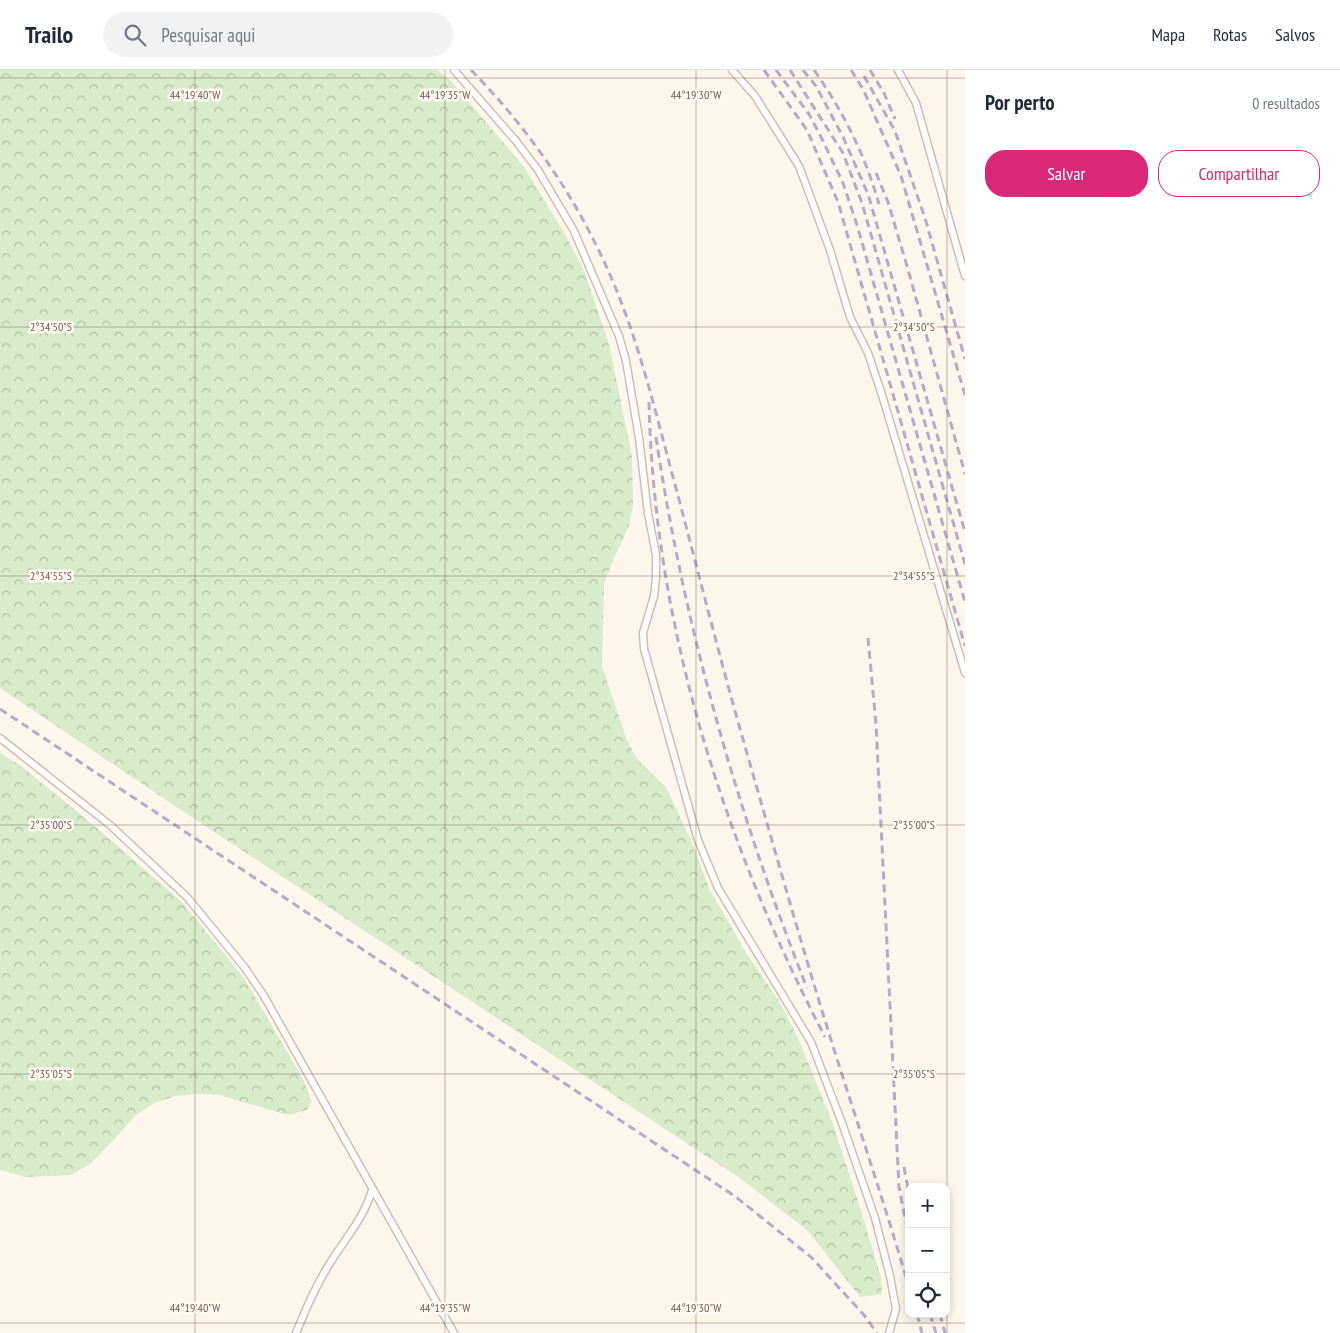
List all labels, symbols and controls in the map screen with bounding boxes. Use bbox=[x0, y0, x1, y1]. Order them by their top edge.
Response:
search box bbox=[103, 12, 453, 57]
text: Trailo bbox=[25, 19, 73, 50]
icon: search bbox=[121, 21, 149, 49]
text: Pesquisar aqui bbox=[161, 23, 255, 47]
text: Mapa bbox=[1151, 23, 1185, 46]
text: Rotas bbox=[1213, 23, 1247, 46]
text: Salvos bbox=[1275, 23, 1315, 46]
text: 44°19'40"W bbox=[170, 87, 220, 102]
text: 44°19'35"W bbox=[420, 87, 470, 102]
text: 44°19'30"W bbox=[671, 87, 721, 102]
text: Por perto bbox=[985, 89, 1055, 116]
text: 0 resultados bbox=[1252, 93, 1320, 113]
button: Salvar bbox=[985, 150, 1148, 197]
button: Compartilhar bbox=[1158, 150, 1320, 197]
text: 2°34'50"S bbox=[30, 319, 72, 334]
text: 2°34'50"S bbox=[893, 319, 935, 334]
text: 2°34'55"S bbox=[30, 568, 72, 583]
text: 2°34'55"S bbox=[893, 568, 935, 583]
text: 2°35'00"S bbox=[30, 817, 72, 832]
text: 2°35'00"S bbox=[893, 817, 935, 832]
text: 2°35'05"S bbox=[30, 1066, 72, 1081]
text: 2°35'05"S bbox=[893, 1066, 935, 1081]
map controls bbox=[905, 1183, 950, 1318]
button: + bbox=[905, 1183, 950, 1228]
button: − bbox=[905, 1228, 950, 1273]
button: locate bbox=[905, 1273, 950, 1318]
text: 44°19'40"W bbox=[170, 1300, 220, 1315]
text: 44°19'35"W bbox=[420, 1300, 470, 1315]
text: 44°19'30"W bbox=[671, 1300, 721, 1315]

